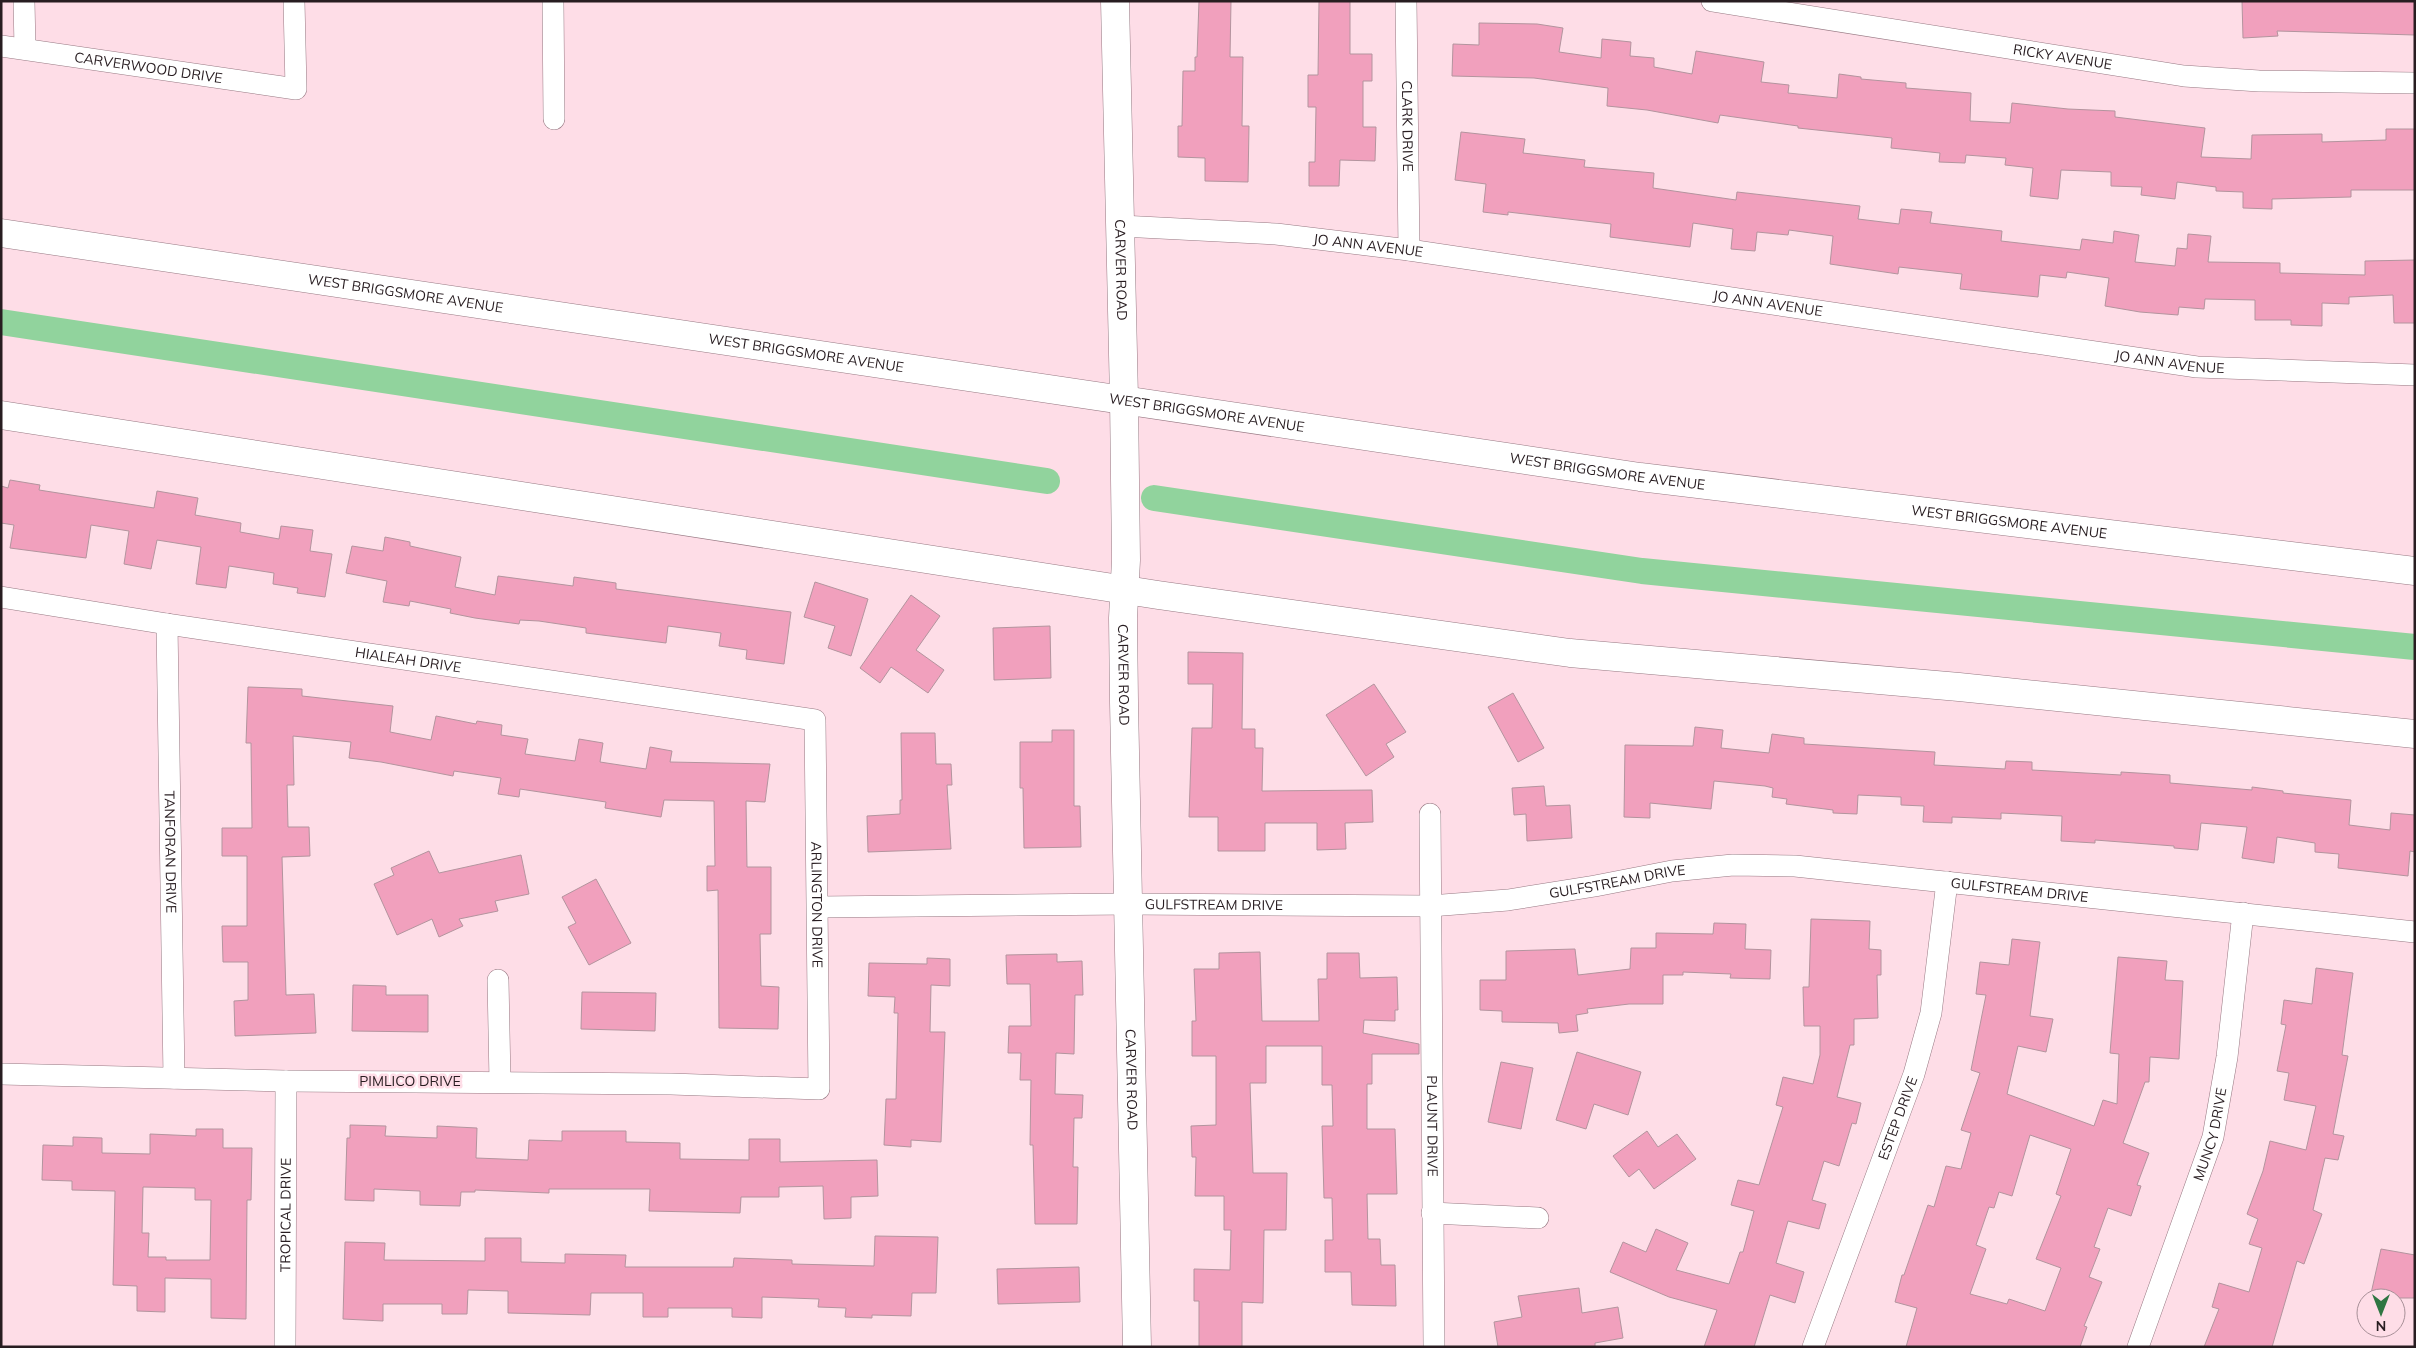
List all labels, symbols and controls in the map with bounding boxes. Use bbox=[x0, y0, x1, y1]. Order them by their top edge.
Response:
street label: RICKY AVENUE bbox=[2012, 40, 2113, 73]
street label: CARVERWOOD DRIVE bbox=[73, 48, 224, 87]
street label: CLARK DRIVE bbox=[1398, 80, 1417, 172]
street label: CARVER ROAD bbox=[1111, 219, 1131, 321]
street label: JO ANN AVENUE bbox=[1312, 230, 1424, 261]
street label: WEST BRIGGSMORE AVENUE bbox=[307, 270, 504, 317]
street label: JO ANN AVENUE bbox=[1712, 286, 1824, 320]
street label: WEST BRIGGSMORE AVENUE bbox=[707, 329, 905, 376]
street label: JO ANN AVENUE bbox=[2114, 346, 2225, 377]
street label: WEST BRIGGSMORE AVENUE bbox=[1108, 389, 1306, 436]
street label: WEST BRIGGSMORE AVENUE bbox=[1508, 449, 1706, 494]
street label: WEST BRIGGSMORE AVENUE bbox=[1910, 501, 2108, 543]
street label: CARVER ROAD bbox=[1114, 624, 1133, 726]
street label: HIALEAH DRIVE bbox=[354, 643, 462, 676]
street label: TANFORAN DRIVE bbox=[161, 791, 180, 913]
street label: ARLINGTON DRIVE bbox=[807, 841, 827, 968]
street label: GULFSTREAM DRIVE bbox=[1548, 861, 1686, 902]
street label: GULFSTREAM DRIVE bbox=[1950, 874, 2089, 906]
street label: GULFSTREAM DRIVE bbox=[1145, 895, 1283, 914]
street label: CARVER ROAD bbox=[1122, 1029, 1142, 1131]
street label: PIMLICO DRIVE bbox=[359, 1072, 461, 1090]
street label: ESTEP DRIVE bbox=[1874, 1074, 1921, 1163]
street label: PLAUNT DRIVE bbox=[1423, 1075, 1442, 1177]
street label: MUNCY DRIVE bbox=[2189, 1086, 2230, 1183]
street label: TROPICAL DRIVE bbox=[276, 1158, 295, 1272]
north arrow bbox=[2356, 1288, 2406, 1338]
text: N bbox=[2376, 1317, 2386, 1335]

